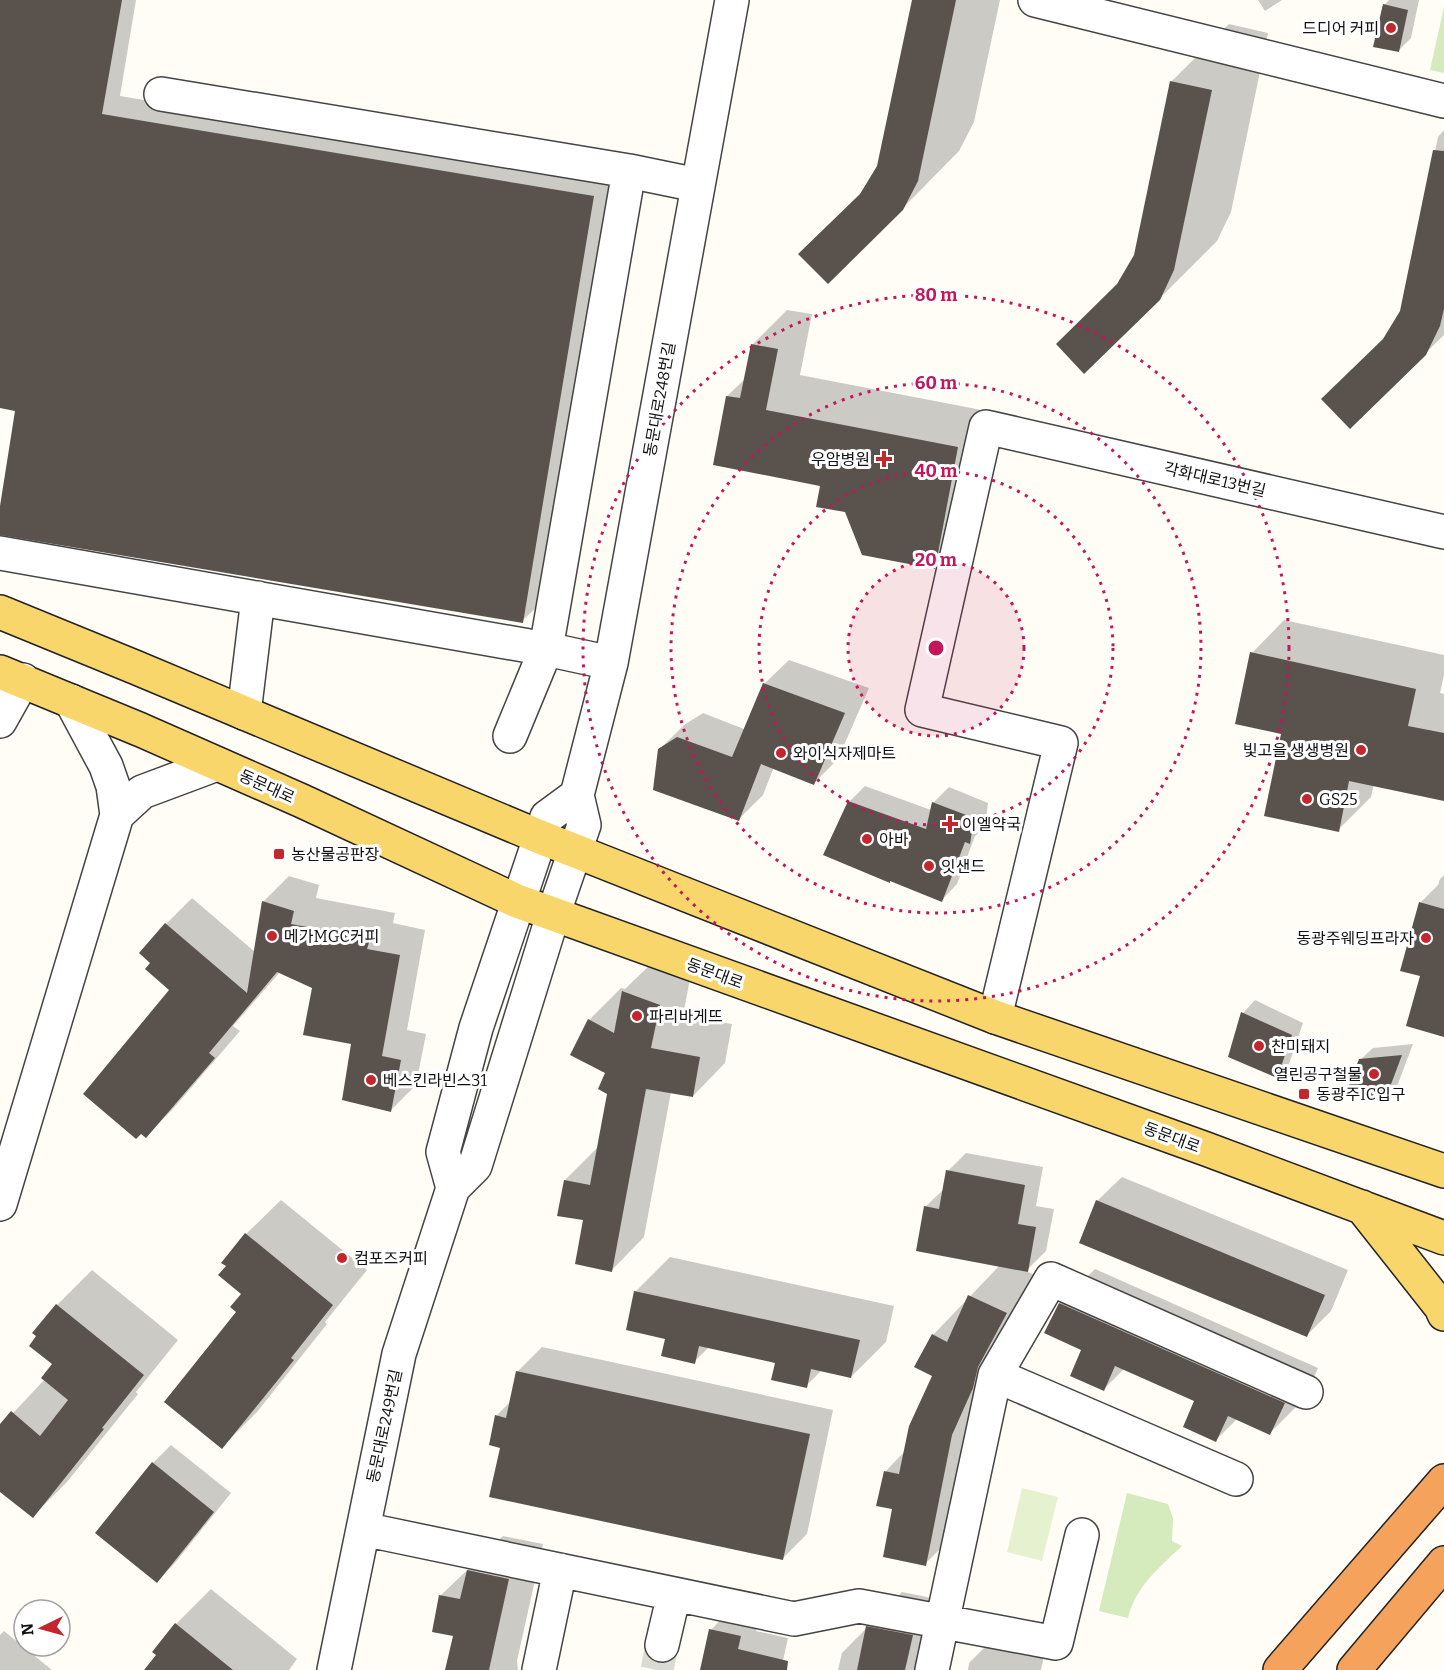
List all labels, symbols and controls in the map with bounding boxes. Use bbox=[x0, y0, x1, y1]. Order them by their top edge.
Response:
place label: 드디어 커피 bbox=[1302, 19, 1379, 38]
marker: 드디어 커피 bbox=[1384, 21, 1398, 35]
text: 80 m bbox=[915, 284, 957, 306]
street label: 동문대로248번길 bbox=[640, 340, 679, 458]
text: 60 m bbox=[915, 372, 957, 394]
place label: 우암병원 bbox=[811, 450, 870, 469]
marker: 우암병원 bbox=[875, 450, 893, 468]
street label: 각화대로13번길 bbox=[1162, 459, 1268, 500]
text: 40 m bbox=[915, 460, 957, 482]
text: 20 m bbox=[915, 549, 957, 571]
centre of rings bbox=[926, 638, 946, 658]
place label: 빛고을 생생병원 bbox=[1243, 741, 1349, 760]
marker: 빛고을 생생병원 bbox=[1354, 743, 1368, 757]
place label: 와이식자제마트 bbox=[793, 744, 896, 763]
marker: 와이식자제마트 bbox=[774, 746, 788, 760]
street label: 동문대로 bbox=[236, 766, 298, 807]
place label: GS25 bbox=[1319, 790, 1358, 809]
marker: GS25 bbox=[1300, 792, 1314, 806]
place label: 이엘약국 bbox=[962, 815, 1021, 834]
marker: 이엘약국 bbox=[943, 817, 957, 831]
place label: 아바 bbox=[879, 830, 909, 849]
marker: 아바 bbox=[860, 832, 874, 846]
place label: 농산물공판장 bbox=[291, 845, 380, 864]
marker: 농산물공판장 bbox=[272, 847, 286, 861]
place label: 잇샌드 bbox=[941, 857, 985, 876]
marker: 잇샌드 bbox=[922, 859, 936, 873]
place label: 메가MGC커피 bbox=[284, 927, 379, 946]
marker: 메가MGC커피 bbox=[265, 929, 279, 943]
place label: 동광주웨딩프라자 bbox=[1296, 929, 1414, 948]
marker: 동광주웨딩프라자 bbox=[1419, 931, 1433, 945]
street label: 동문대로 bbox=[684, 954, 746, 993]
place label: 파리바게뜨 bbox=[649, 1007, 723, 1026]
marker: 파리바게뜨 bbox=[630, 1009, 644, 1023]
place label: 찬미돼지 bbox=[1271, 1037, 1330, 1056]
marker: 찬미돼지 bbox=[1252, 1039, 1266, 1053]
place label: 열린공구철물 bbox=[1274, 1065, 1362, 1084]
marker: 열린공구철물 bbox=[1367, 1067, 1381, 1081]
place label: 베스킨라빈스31 bbox=[383, 1071, 487, 1090]
marker: 베스킨라빈스31 bbox=[364, 1073, 378, 1087]
place label: 동광주IC입구 bbox=[1316, 1085, 1406, 1104]
marker: 동광주IC입구 bbox=[1297, 1087, 1311, 1101]
street label: 동문대로 bbox=[1141, 1118, 1203, 1157]
place label: 컴포즈커피 bbox=[354, 1249, 428, 1268]
marker: 컴포즈커피 bbox=[335, 1251, 349, 1265]
street label: 동문대로249번길 bbox=[363, 1368, 406, 1485]
north arrow bbox=[12, 1598, 72, 1658]
text: N bbox=[18, 1622, 38, 1636]

